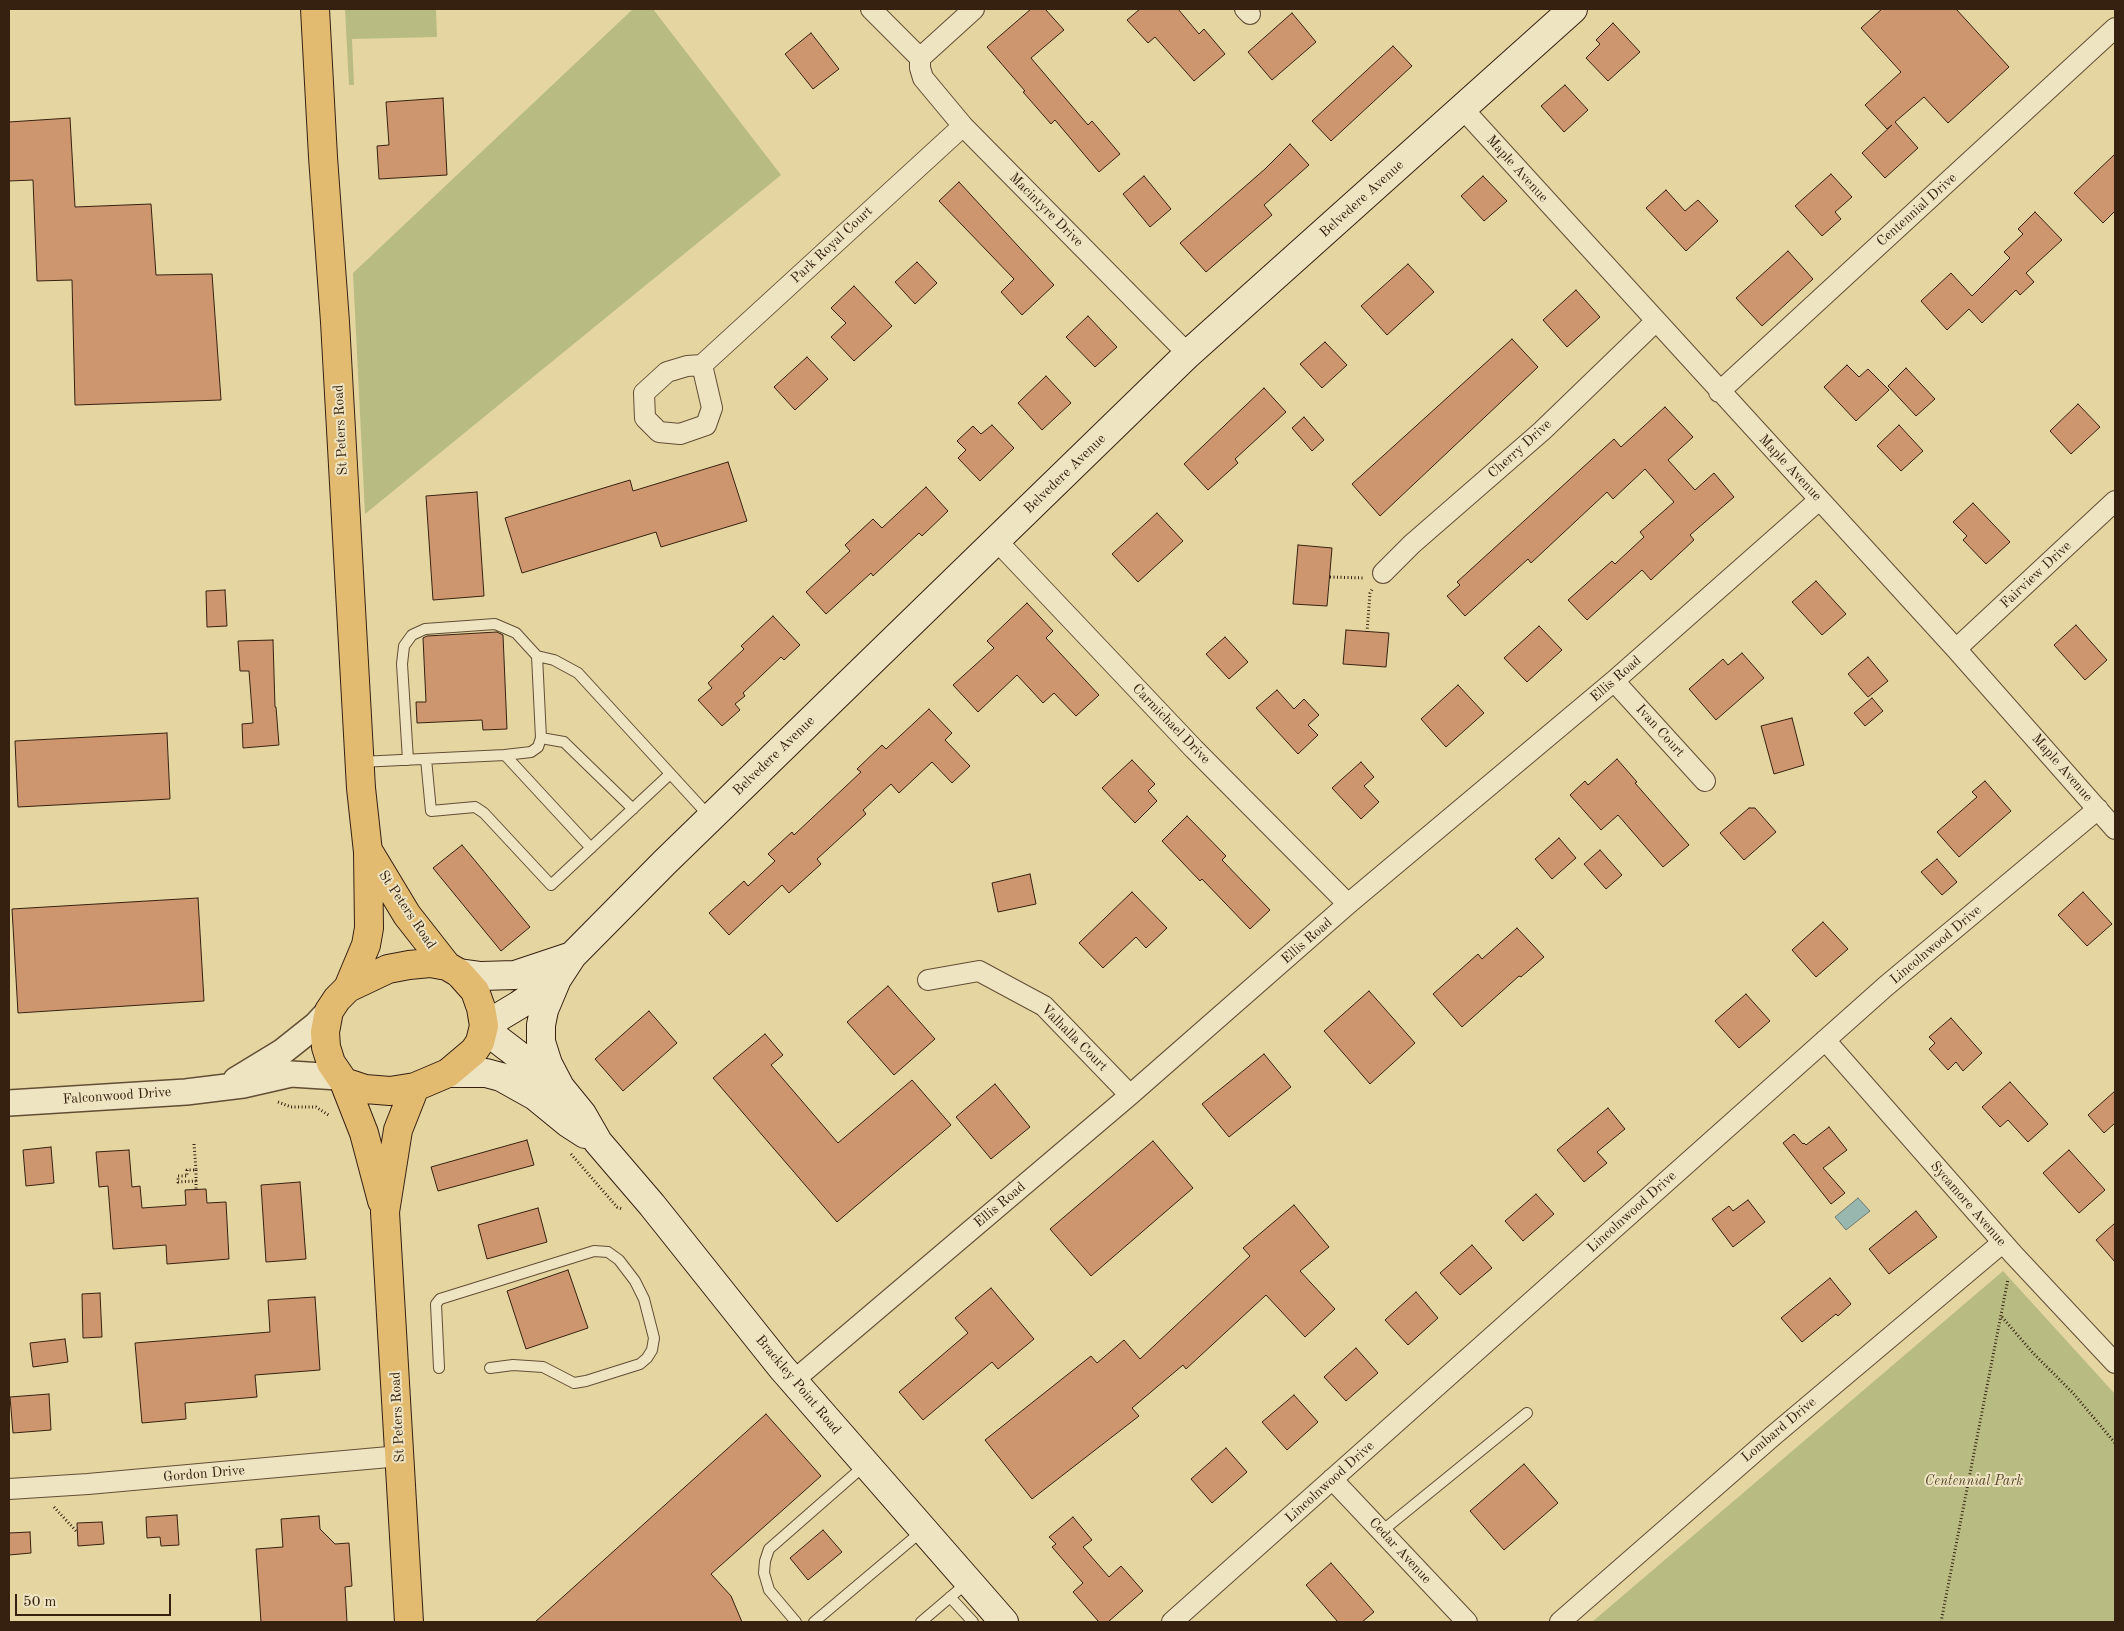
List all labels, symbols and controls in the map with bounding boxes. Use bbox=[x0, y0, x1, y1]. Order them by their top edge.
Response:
street label: Maple Avenue bbox=[1482, 132, 1552, 206]
street label: Belvedere Avenue bbox=[1316, 157, 1408, 241]
street label: Macintyre Drive bbox=[1005, 169, 1087, 251]
street label: Centennial Drive bbox=[1874, 170, 1960, 250]
street label: Park Royal Court bbox=[788, 203, 876, 287]
street label: St Peters Road bbox=[330, 384, 352, 476]
street label: Cherry Drive bbox=[1485, 416, 1555, 482]
street label: Belvedere Avenue bbox=[1021, 431, 1109, 517]
street label: Maple Avenue bbox=[1755, 431, 1825, 505]
street label: Fairview Drive bbox=[1997, 538, 2075, 612]
street label: Ellis Road bbox=[1587, 652, 1645, 706]
street label: Carmichael Drive bbox=[1128, 680, 1214, 768]
street label: Ivan Court bbox=[1632, 701, 1688, 761]
street label: Belvedere Avenue bbox=[730, 713, 818, 799]
street label: Maple Avenue bbox=[2028, 731, 2096, 805]
street label: St Peters Road bbox=[375, 868, 439, 952]
street label: Lincolnwood Drive bbox=[1887, 902, 1985, 988]
street label: Ellis Road bbox=[1278, 914, 1336, 968]
street label: Valhalla Court bbox=[1037, 1001, 1111, 1075]
street label: Falconwood Drive bbox=[62, 1084, 172, 1108]
street label: Sycamore Avenue bbox=[1927, 1158, 2009, 1250]
street label: Lincolnwood Drive bbox=[1584, 1168, 1680, 1256]
street label: Ellis Road bbox=[971, 1179, 1029, 1231]
street label: Brackley Point Road bbox=[752, 1332, 844, 1438]
street label: St Peters Road bbox=[387, 1371, 409, 1463]
street label: Lombard Drive bbox=[1738, 1394, 1820, 1466]
street label: Lincolnwood Drive bbox=[1282, 1438, 1378, 1526]
street label: Gordon Drive bbox=[162, 1462, 246, 1486]
park label: Centennial Park bbox=[1925, 1473, 2023, 1489]
street label: Cedar Avenue bbox=[1365, 1514, 1435, 1588]
scale bar bbox=[18, 1584, 174, 1616]
text: 50 m bbox=[23, 1595, 57, 1610]

